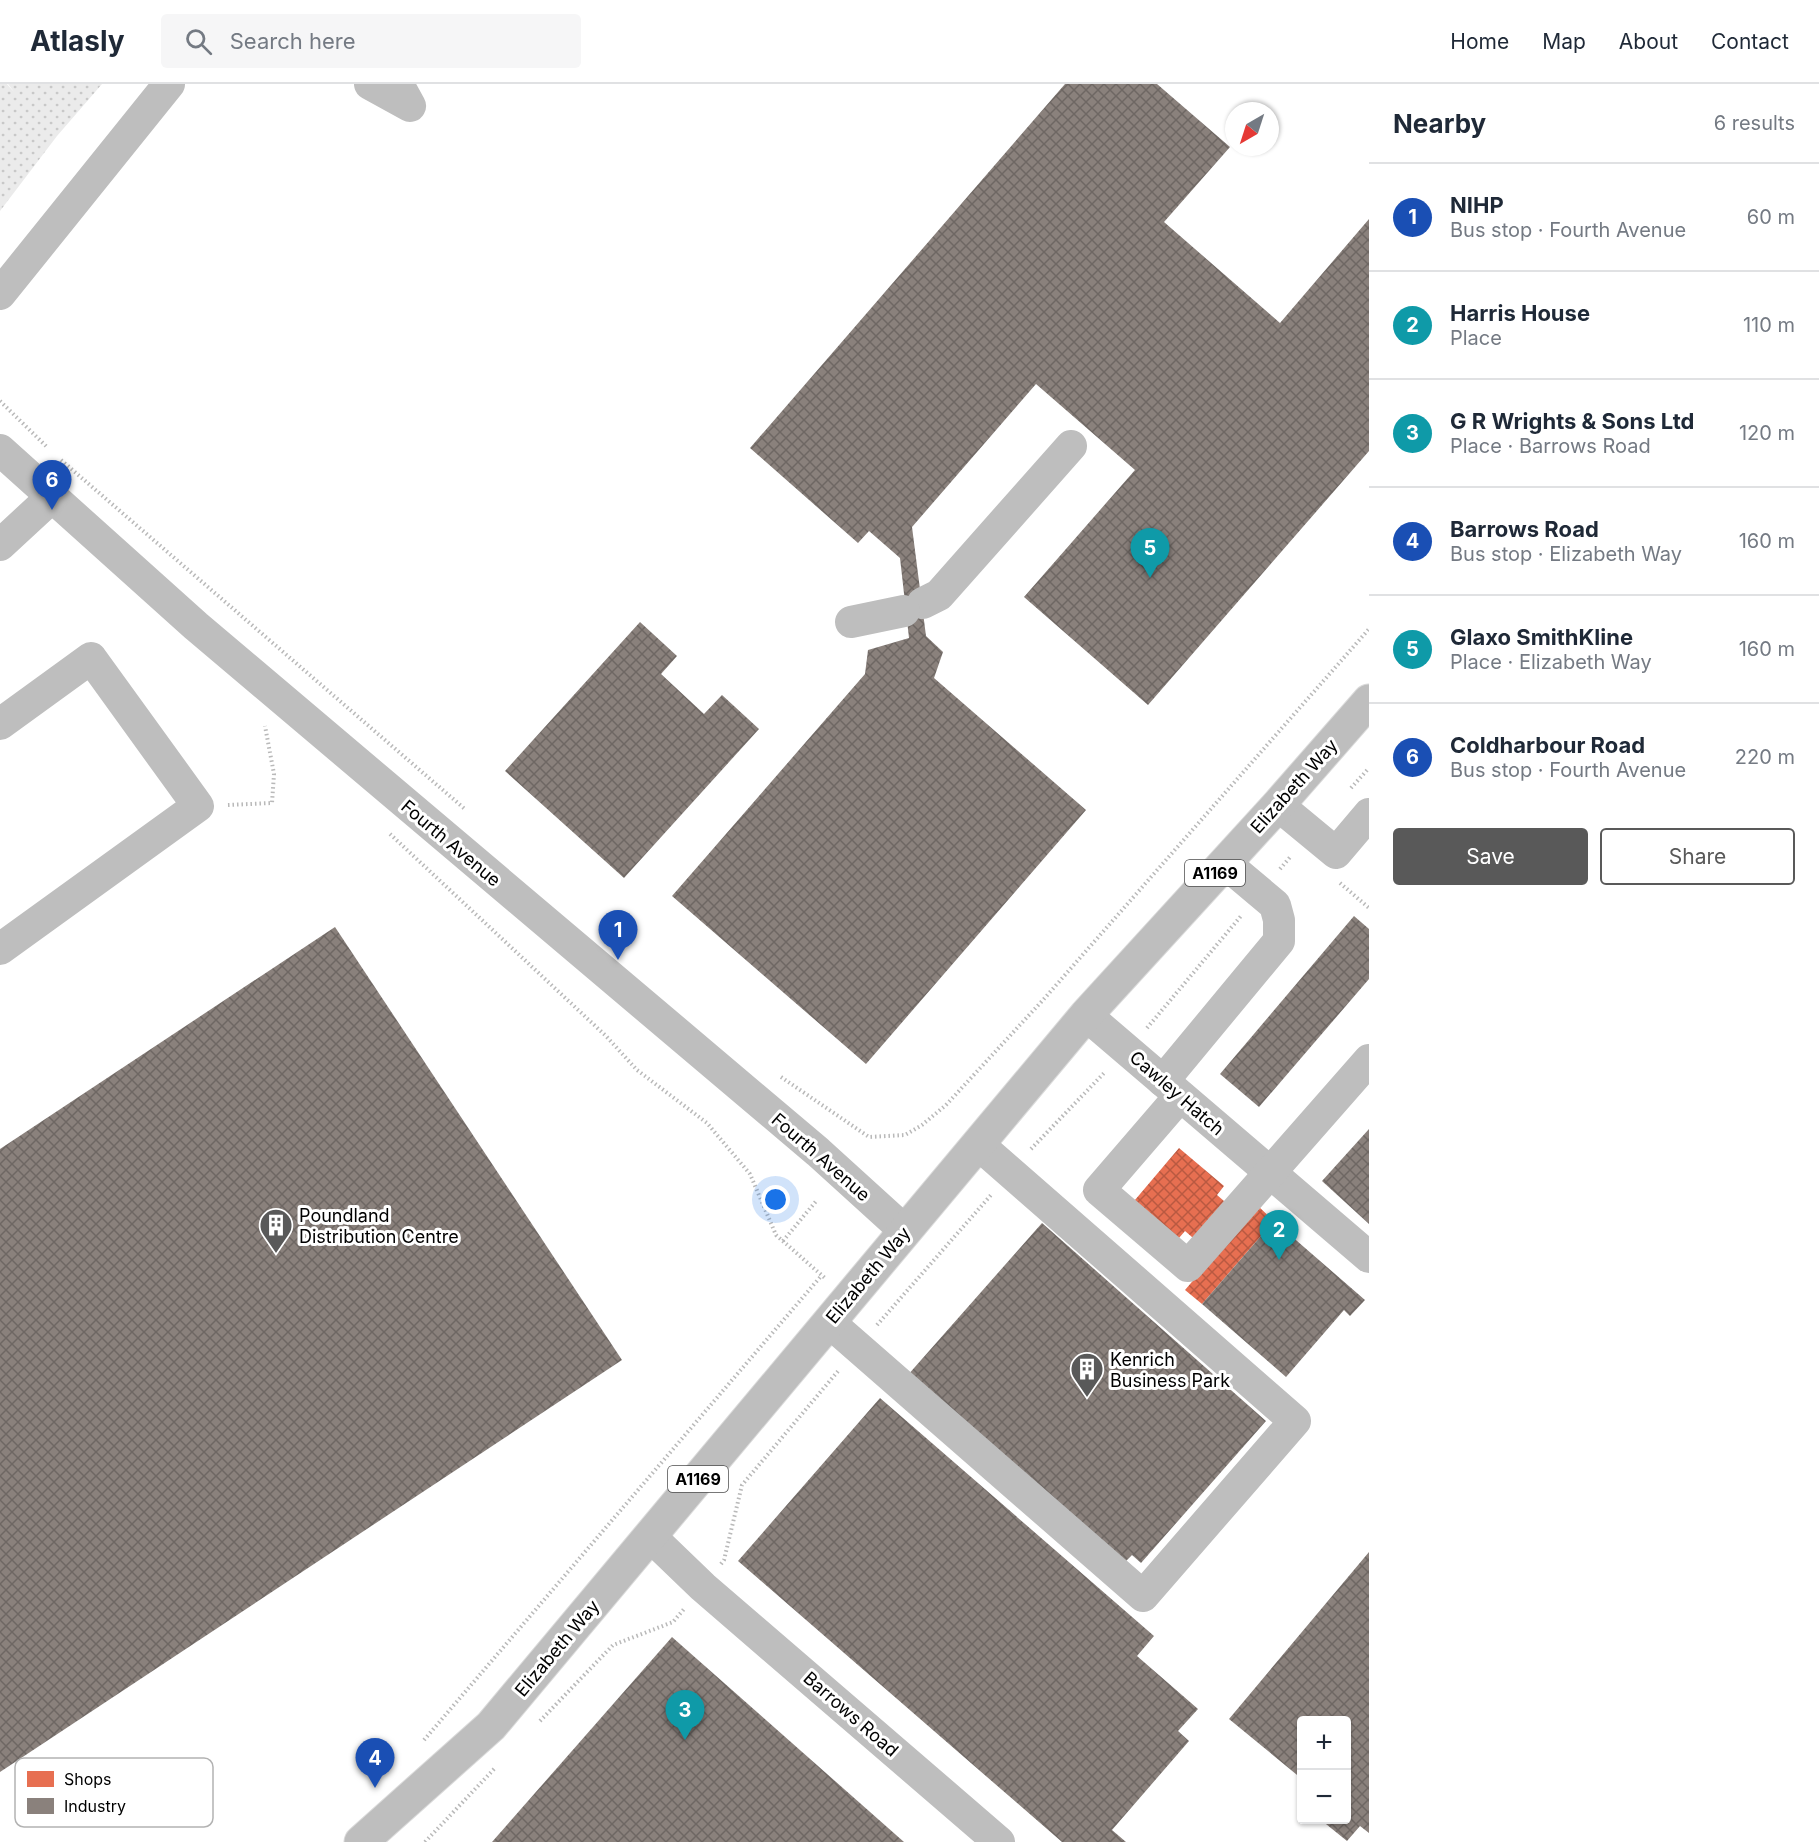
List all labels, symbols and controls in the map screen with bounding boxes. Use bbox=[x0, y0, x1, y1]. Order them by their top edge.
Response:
search box bbox=[161, 14, 581, 68]
text: Atlasly bbox=[30, 24, 125, 58]
icon: search bbox=[182, 25, 215, 58]
text: Search here bbox=[230, 28, 356, 54]
text: Home bbox=[1450, 29, 1509, 54]
text: Map bbox=[1542, 29, 1586, 54]
text: About bbox=[1619, 29, 1678, 54]
text: Contact bbox=[1711, 29, 1789, 54]
north arrow bbox=[1225, 102, 1279, 156]
text: Nearby bbox=[1393, 108, 1486, 139]
text: 6 results bbox=[1714, 111, 1795, 135]
text: NIHP bbox=[1450, 192, 1504, 218]
text: 1 bbox=[1408, 205, 1417, 229]
text: 60 m bbox=[1747, 205, 1795, 229]
text: Bus stop · Fourth Avenue bbox=[1450, 218, 1686, 242]
text: Harris House bbox=[1450, 300, 1590, 326]
text: 2 bbox=[1406, 313, 1419, 337]
text: 110 m bbox=[1743, 313, 1795, 337]
text: Place bbox=[1450, 326, 1502, 350]
text: G R Wrights & Sons Ltd bbox=[1450, 408, 1694, 434]
text: 3 bbox=[1406, 421, 1419, 445]
text: 120 m bbox=[1739, 421, 1795, 445]
text: Place · Barrows Road bbox=[1450, 434, 1651, 458]
pin: 6 bbox=[32, 460, 72, 510]
text: Barrows Road bbox=[1450, 516, 1599, 542]
pin: 5 bbox=[1130, 528, 1170, 578]
text: 4 bbox=[1406, 529, 1419, 553]
text: 160 m bbox=[1739, 529, 1795, 553]
text: Bus stop · Elizabeth Way bbox=[1450, 542, 1682, 566]
text: Glaxo SmithKline bbox=[1450, 624, 1633, 650]
text: 5 bbox=[1406, 637, 1419, 661]
text: 160 m bbox=[1739, 637, 1795, 661]
text: Place · Elizabeth Way bbox=[1450, 650, 1652, 674]
text: Coldharbour Road bbox=[1450, 732, 1645, 758]
street label: Elizabeth Way bbox=[1246, 735, 1342, 837]
text: 6 bbox=[1406, 745, 1419, 769]
text: 220 m bbox=[1735, 745, 1795, 769]
text: Bus stop · Fourth Avenue bbox=[1450, 758, 1686, 782]
street label: Fourth Avenue bbox=[397, 795, 505, 891]
button: Save bbox=[1393, 828, 1588, 885]
button: Share bbox=[1600, 828, 1795, 885]
road number: A1169 bbox=[1185, 860, 1245, 886]
pin: 1 bbox=[598, 910, 638, 960]
street label: Cawley Hatch bbox=[1126, 1046, 1228, 1140]
street label: Fourth Avenue bbox=[768, 1109, 874, 1205]
your location bbox=[761, 1185, 790, 1214]
place label: Poundland Distribution Centre bbox=[299, 1205, 459, 1247]
building icon: Poundland Distribution Centre bbox=[258, 1207, 294, 1254]
pin: 2 bbox=[1260, 1210, 1298, 1260]
street label: Elizabeth Way bbox=[822, 1222, 914, 1328]
place label: Kenrich Business Park bbox=[1110, 1349, 1230, 1391]
building icon: Kenrich Business Park bbox=[1069, 1351, 1105, 1398]
road number: A1169 bbox=[668, 1466, 728, 1492]
street label: Elizabeth Way bbox=[511, 1595, 603, 1701]
street label: Barrows Road bbox=[799, 1667, 903, 1761]
pin: 3 bbox=[666, 1690, 704, 1740]
map controls bbox=[1297, 1716, 1351, 1824]
button: + bbox=[1297, 1716, 1351, 1770]
pin: 4 bbox=[356, 1738, 394, 1788]
legend bbox=[15, 1758, 213, 1827]
text: Shops bbox=[64, 1769, 112, 1789]
button: − bbox=[1297, 1770, 1351, 1824]
text: Industry bbox=[64, 1796, 126, 1816]

